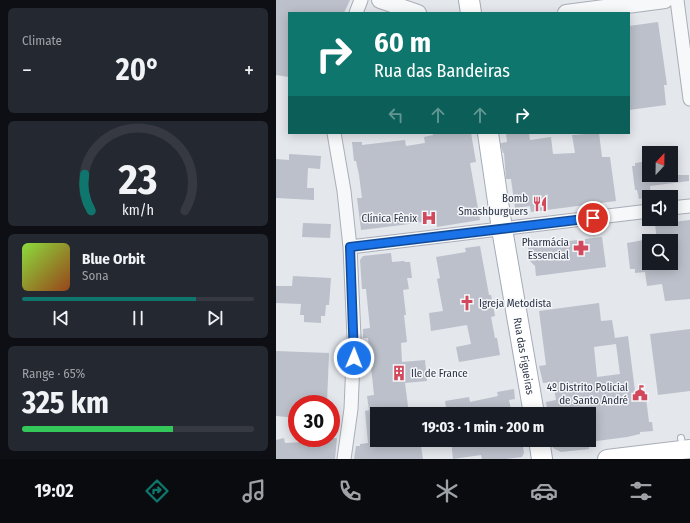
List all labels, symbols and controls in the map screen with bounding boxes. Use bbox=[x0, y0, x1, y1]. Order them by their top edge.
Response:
text: 60 m bbox=[374, 26, 431, 59]
icon: right bbox=[308, 28, 360, 80]
text: Climate bbox=[22, 33, 62, 48]
text: 20° bbox=[116, 52, 160, 88]
text: − bbox=[22, 57, 32, 84]
text: + bbox=[244, 57, 254, 84]
text: Rua das Bandeiras bbox=[374, 60, 510, 82]
icon: left bbox=[385, 104, 407, 126]
icon: ahead bbox=[427, 104, 449, 126]
icon: ahead bbox=[469, 104, 491, 126]
icon: right bbox=[511, 104, 533, 126]
north arrow bbox=[642, 146, 678, 182]
map controls bbox=[642, 146, 678, 270]
text: 23 bbox=[118, 155, 157, 205]
button: sound bbox=[642, 190, 678, 226]
place label: Bomb Smashburguers bbox=[458, 192, 528, 218]
restaurant icon: Bomb Smashburguers bbox=[531, 195, 549, 213]
pin bbox=[576, 201, 610, 235]
text: km/h bbox=[122, 202, 154, 219]
icon: arrive bbox=[582, 207, 604, 229]
hospital icon: Clínica Fênix bbox=[420, 209, 438, 227]
place label: Clínica Fênix bbox=[361, 212, 417, 225]
button: search bbox=[642, 234, 678, 270]
place label: Pharmácia Essencial bbox=[522, 236, 569, 262]
pharmacy icon: Pharmácia Essencial bbox=[572, 239, 590, 257]
text: Blue Orbit bbox=[82, 250, 145, 268]
text: Sona bbox=[82, 268, 109, 283]
church icon: Igreja Metodista bbox=[458, 294, 476, 312]
place label: Igreja Metodista bbox=[479, 297, 552, 310]
icon: previous bbox=[50, 307, 72, 329]
icon: pause bbox=[127, 307, 149, 329]
icon: next bbox=[204, 307, 226, 329]
street label: Rua das Figueiras bbox=[511, 317, 537, 396]
position arrow bbox=[333, 337, 375, 379]
building icon: Ile de France bbox=[390, 364, 408, 382]
text: Range · 65% bbox=[22, 366, 85, 381]
place label: Ile de France bbox=[411, 367, 468, 380]
place label: 4º Distrito Policial de Santo André bbox=[547, 381, 628, 407]
public building icon: 4º Distrito Policial de Santo André bbox=[631, 384, 649, 402]
text: 325 km bbox=[22, 385, 109, 421]
speed limit sign: 30 bbox=[288, 395, 340, 447]
text: 19:03 · 1 min · 200 m bbox=[422, 418, 544, 436]
icon: directions bbox=[143, 477, 171, 505]
icon: music bbox=[240, 477, 268, 505]
icon: phone bbox=[336, 477, 364, 505]
icon: climate bbox=[433, 477, 461, 505]
icon: car bbox=[530, 477, 558, 505]
icon: filters bbox=[627, 477, 655, 505]
text: 19:02 bbox=[34, 480, 74, 502]

